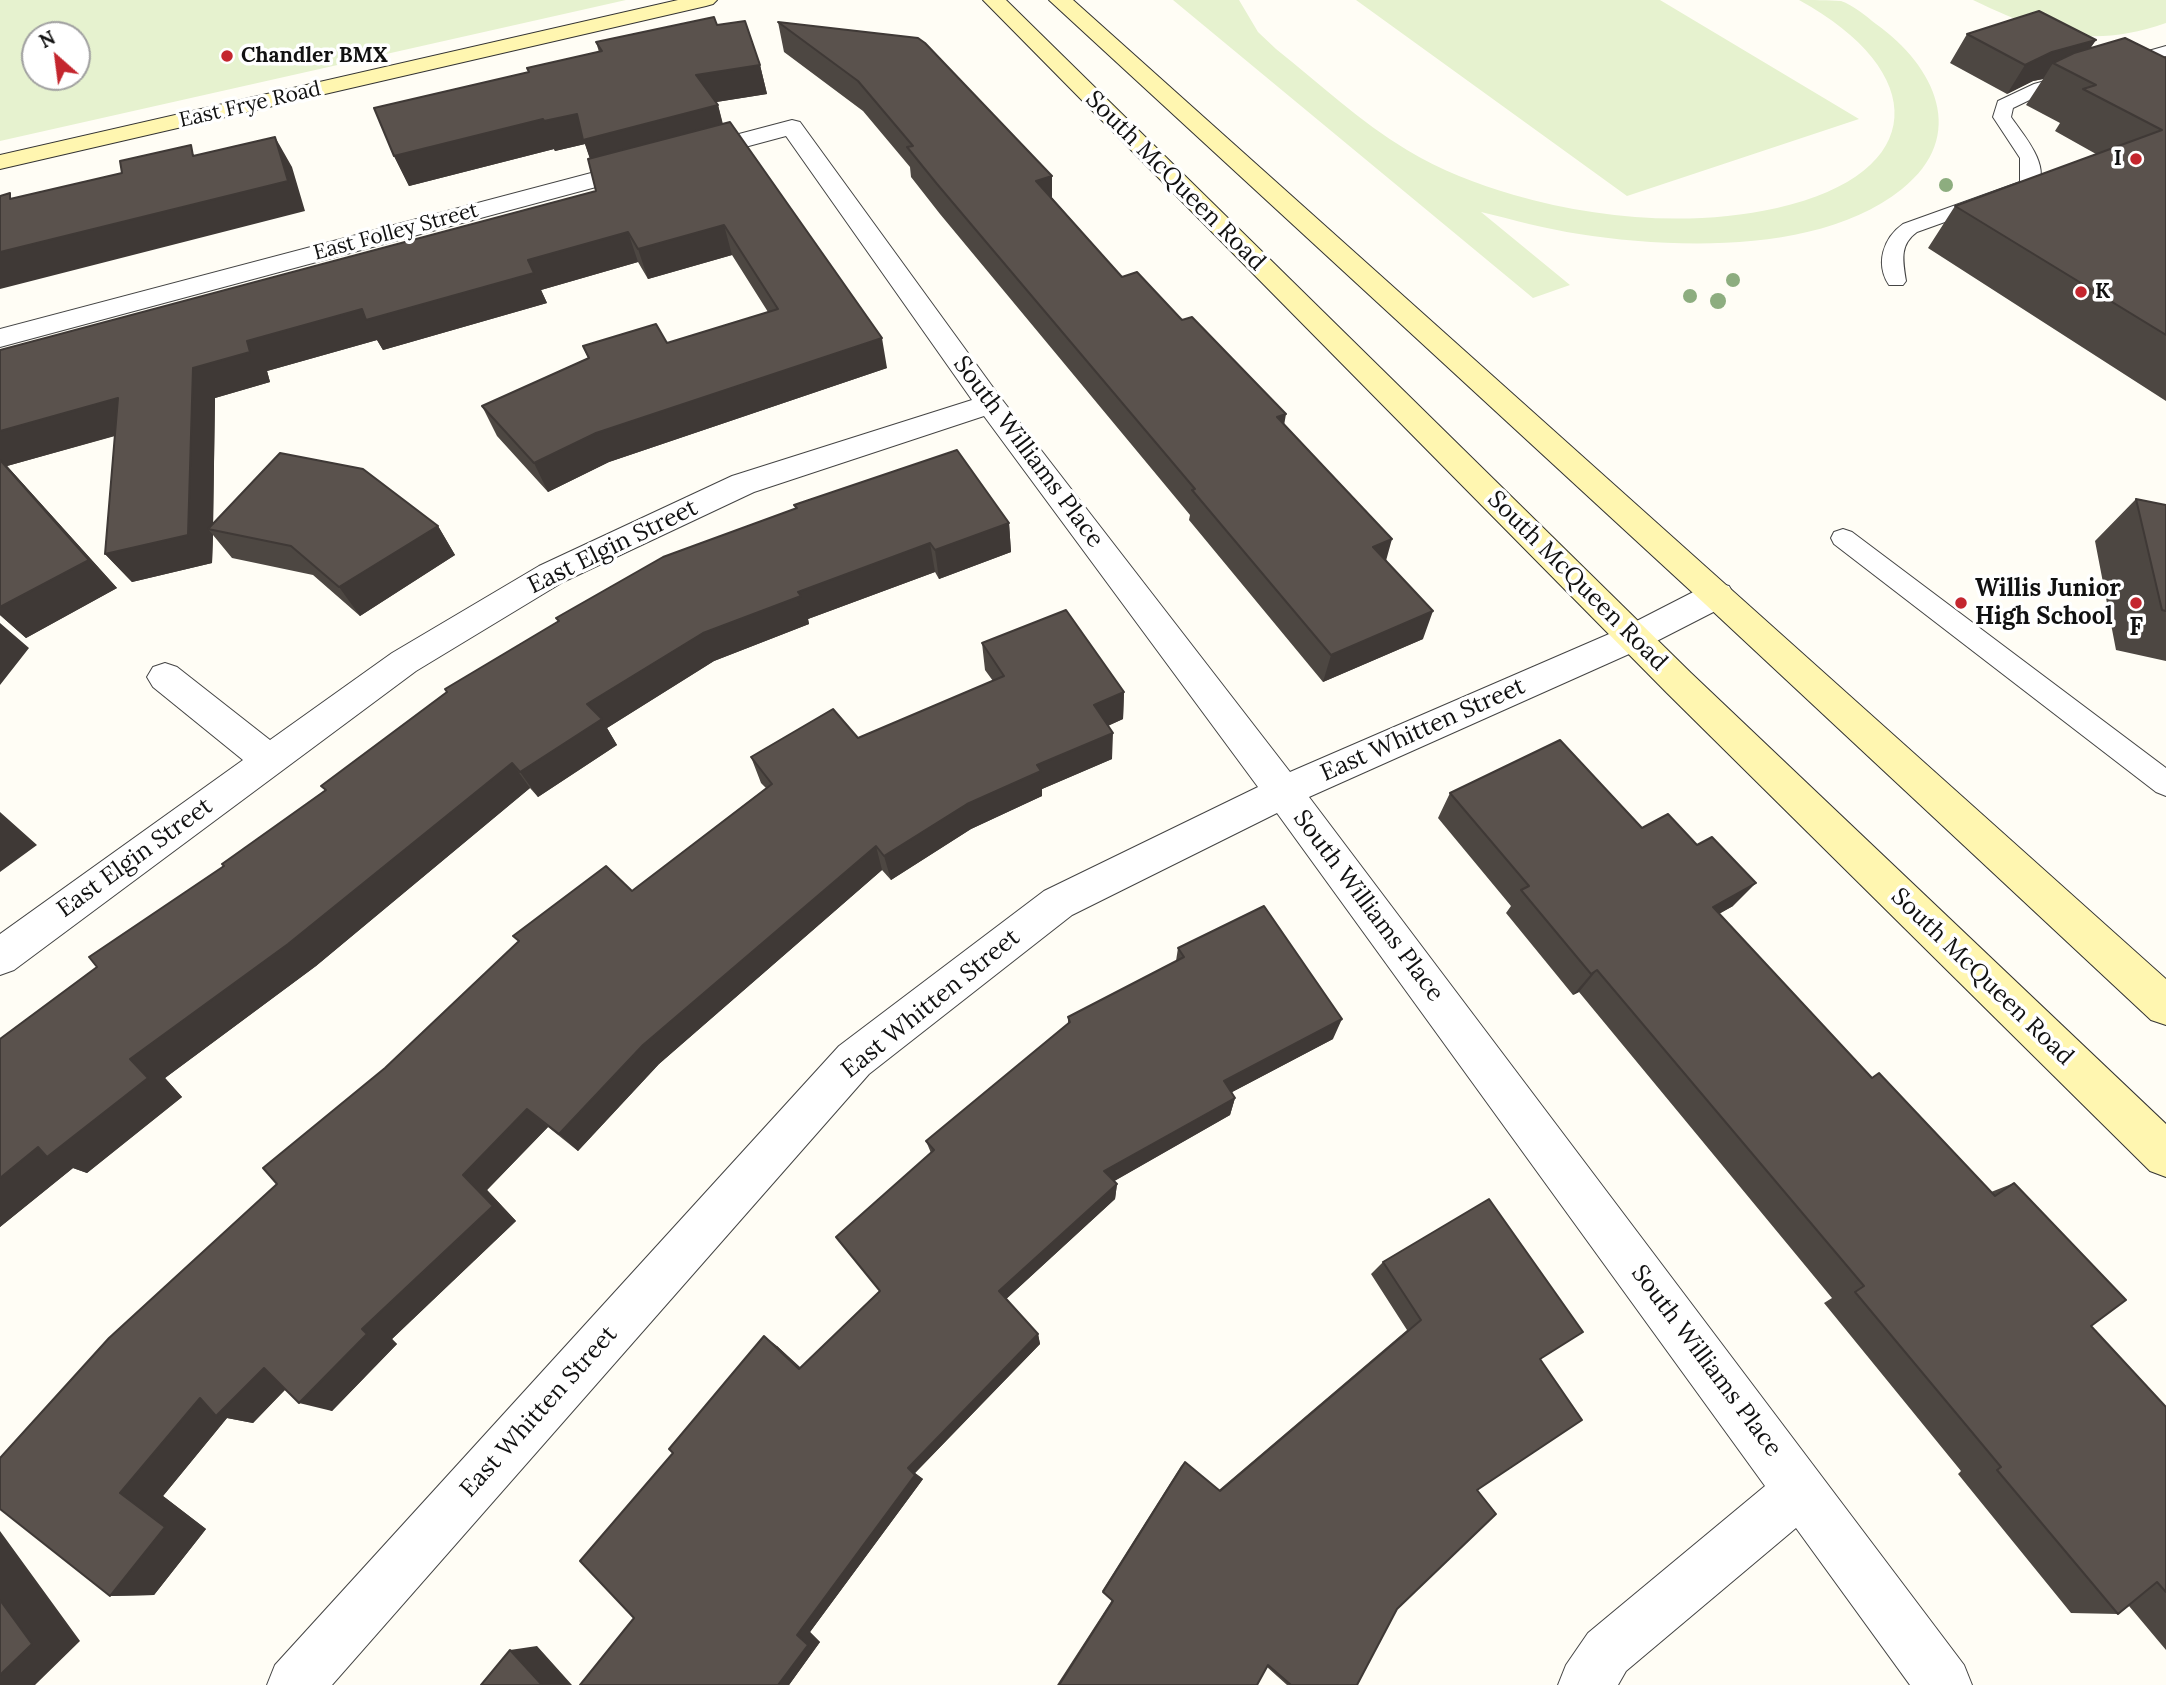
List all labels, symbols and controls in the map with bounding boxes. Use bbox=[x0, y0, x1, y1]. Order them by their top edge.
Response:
north arrow bbox=[21, 21, 91, 91]
text: N bbox=[35, 25, 59, 53]
place label: Chandler BMX bbox=[241, 43, 388, 69]
marker: Chandler BMX bbox=[219, 48, 235, 64]
street label: East Frye Road bbox=[177, 76, 323, 134]
street label: South McQueen Road bbox=[1079, 85, 1271, 277]
place label: I bbox=[2114, 146, 2122, 172]
marker: I bbox=[2128, 151, 2144, 167]
street label: East Folley Street bbox=[311, 198, 481, 266]
place label: K bbox=[2095, 279, 2110, 305]
marker: K bbox=[2073, 284, 2089, 300]
street label: South Williams Place bbox=[947, 351, 1109, 553]
street label: South McQueen Road bbox=[1481, 485, 1673, 677]
street label: East Elgin Street bbox=[524, 494, 702, 600]
place label: Willis Junior High School bbox=[1975, 575, 2121, 631]
marker: Willis Junior High School bbox=[1953, 595, 1969, 611]
marker: F bbox=[2128, 595, 2144, 611]
place label: F bbox=[2129, 614, 2143, 642]
street label: East Whitten Street bbox=[1316, 672, 1530, 788]
street label: East Elgin Street bbox=[52, 792, 218, 924]
street label: South Williams Place bbox=[1287, 805, 1449, 1007]
street label: South McQueen Road bbox=[1885, 882, 2079, 1072]
street label: East Whitten Street bbox=[836, 923, 1026, 1085]
street label: South Williams Place bbox=[1625, 1260, 1787, 1462]
street label: East Whitten Street bbox=[454, 1320, 624, 1504]

